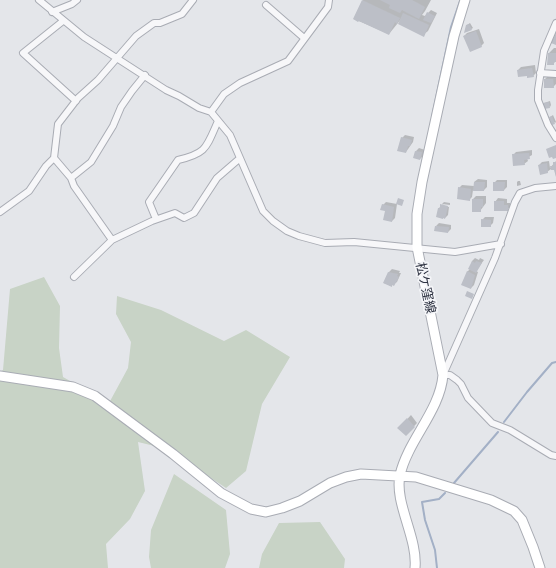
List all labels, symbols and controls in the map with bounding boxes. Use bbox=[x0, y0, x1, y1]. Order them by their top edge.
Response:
street label: 松ケ窪線 bbox=[412, 261, 438, 315]

